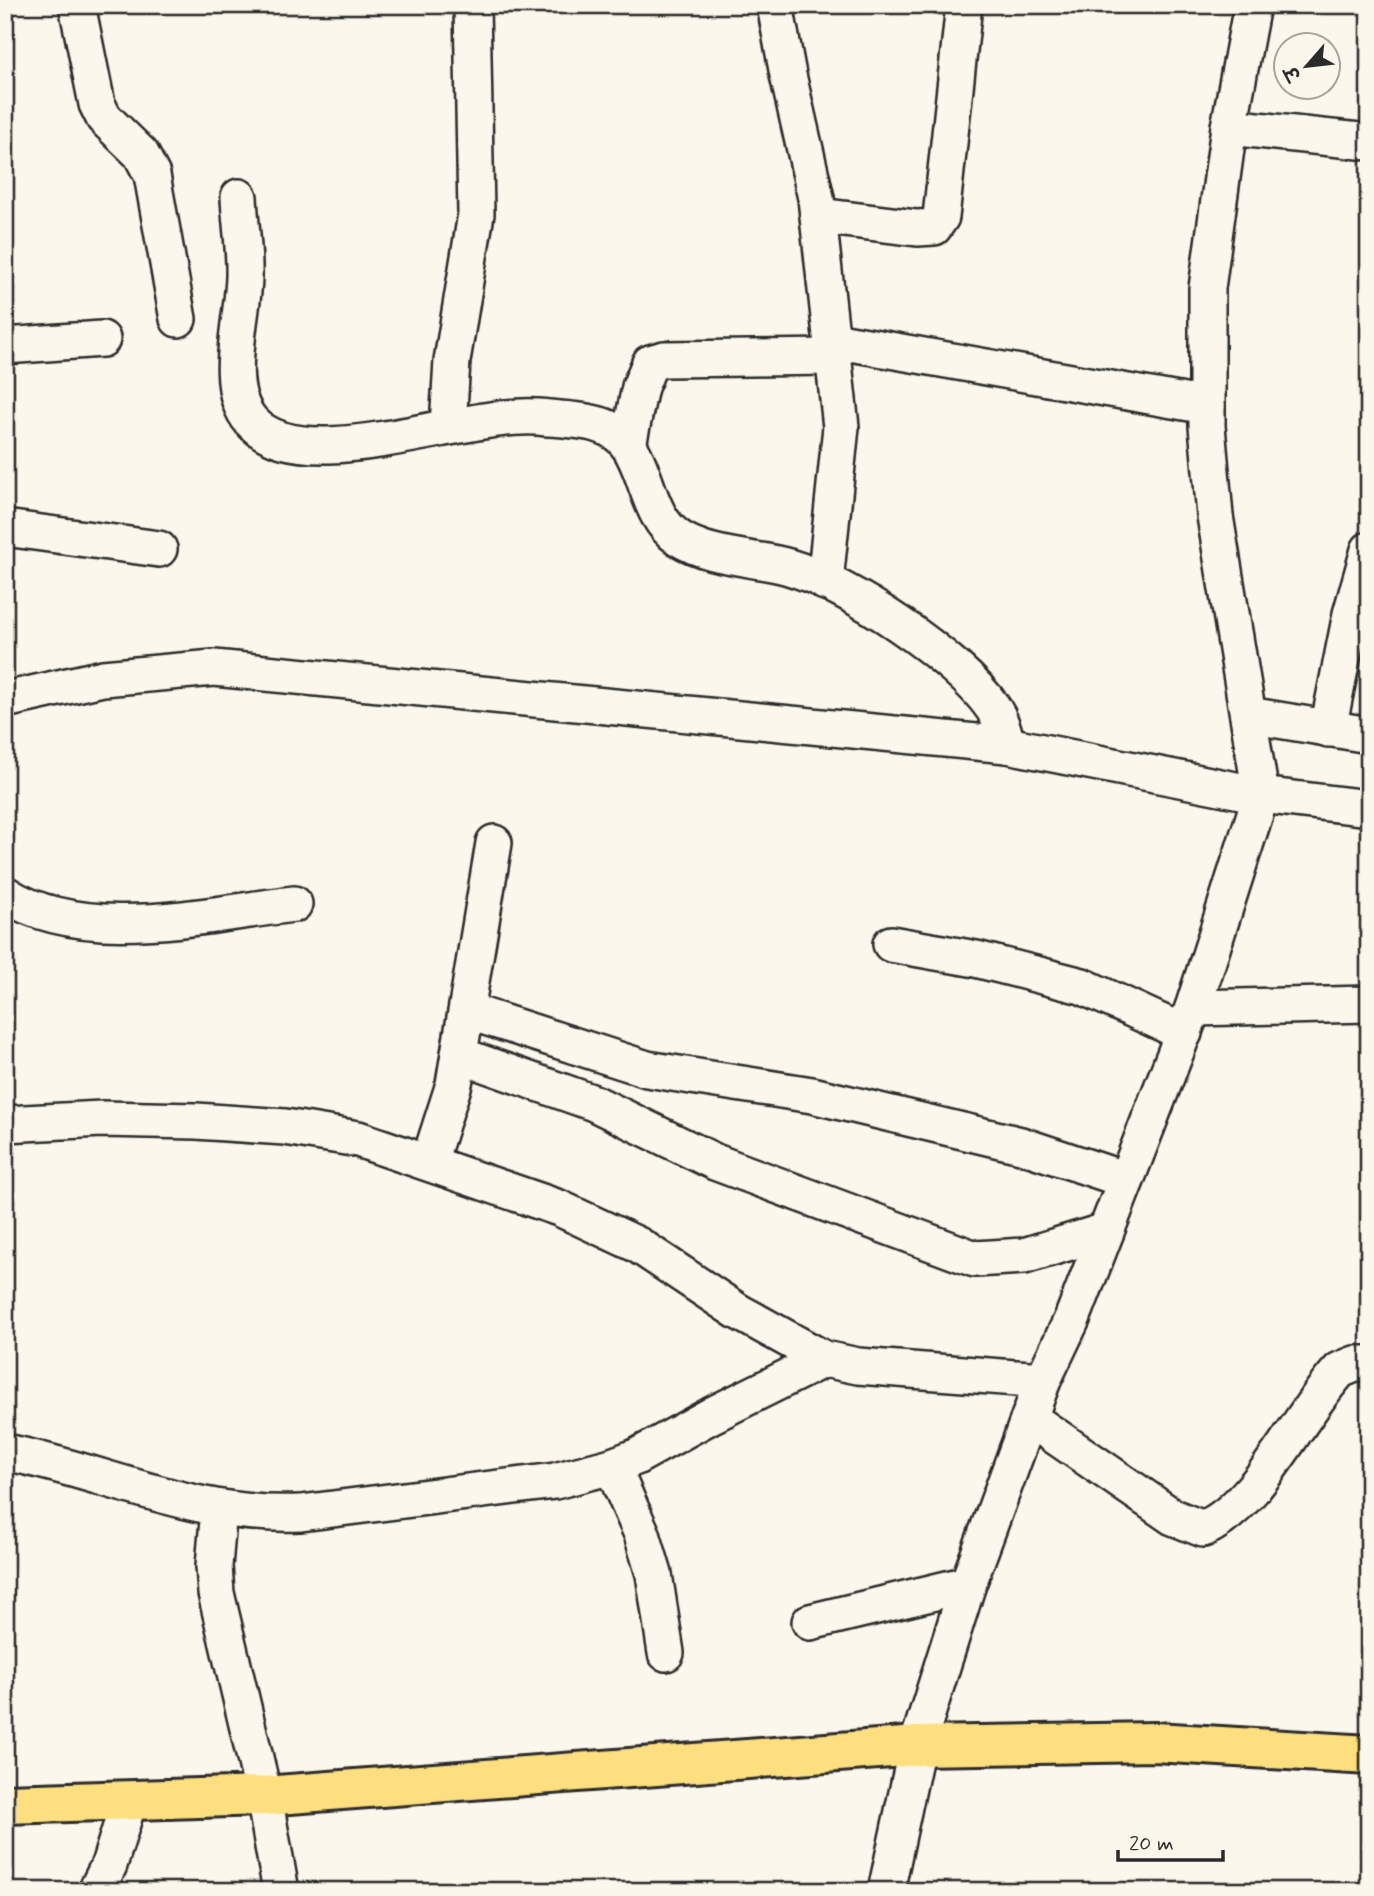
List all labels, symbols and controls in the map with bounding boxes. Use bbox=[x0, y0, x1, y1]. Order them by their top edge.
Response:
north arrow bbox=[1272, 32, 1342, 102]
text: उ bbox=[1278, 60, 1308, 86]
scale bar bbox=[1118, 1819, 1224, 1863]
text: 20 m bbox=[1129, 1830, 1174, 1858]

